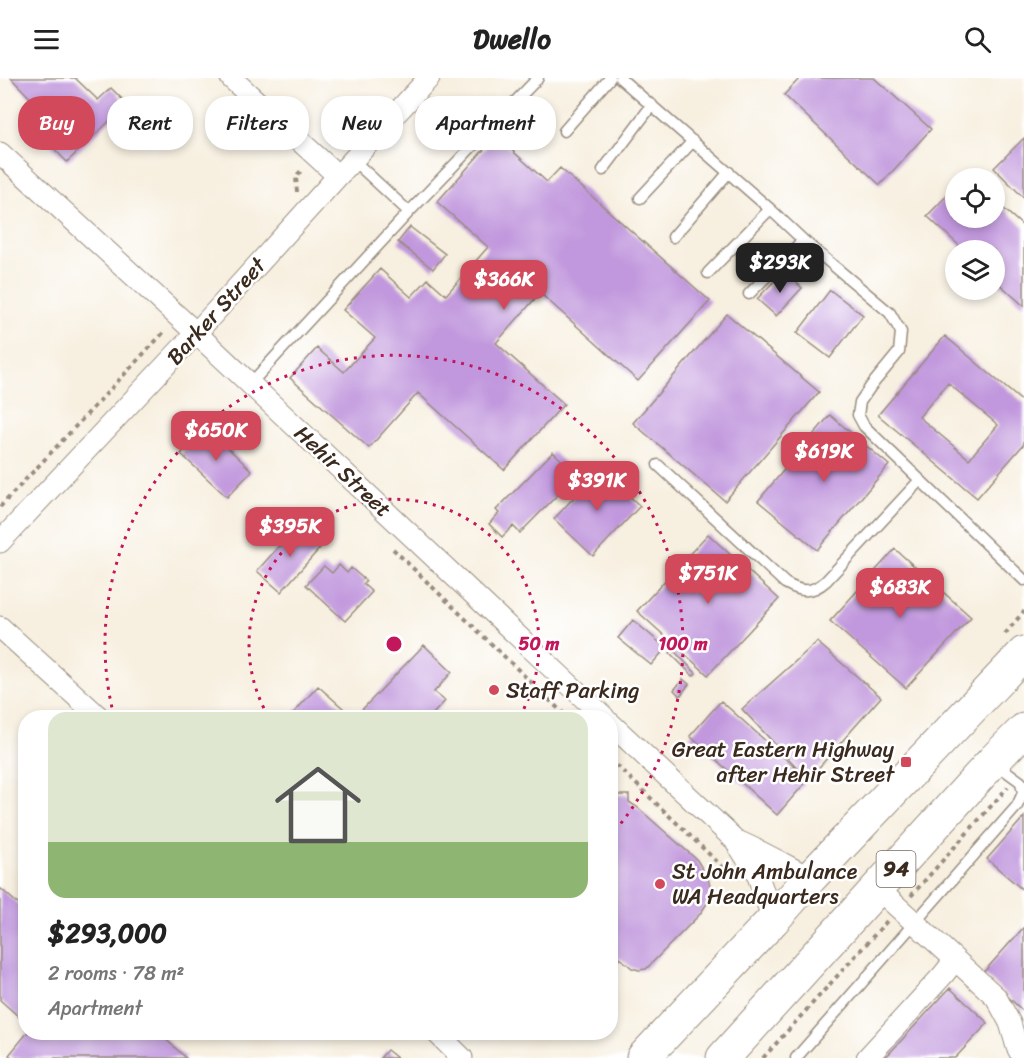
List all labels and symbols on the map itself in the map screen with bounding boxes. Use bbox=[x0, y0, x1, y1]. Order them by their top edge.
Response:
pin: $293K bbox=[738, 243, 822, 294]
street label: Barker Street bbox=[156, 247, 276, 374]
pin: $366K bbox=[462, 260, 546, 311]
pin: $650K bbox=[174, 411, 258, 462]
street label: Hehir Street bbox=[285, 415, 401, 527]
pin: $619K bbox=[782, 432, 866, 483]
pin: $391K bbox=[555, 461, 639, 512]
pin: $395K bbox=[248, 507, 332, 558]
pin: $751K bbox=[666, 554, 750, 605]
pin: $683K bbox=[858, 568, 942, 619]
text: 50 m bbox=[519, 628, 560, 660]
text: 100 m bbox=[659, 628, 708, 660]
centre of rings bbox=[384, 634, 404, 654]
place label: Staff Parking bbox=[506, 671, 639, 710]
marker: Staff Parking bbox=[487, 683, 501, 697]
place label: Great Eastern Highway after Hehir Street bbox=[672, 730, 895, 794]
marker: Great Eastern Highway after Hehir Street bbox=[899, 755, 913, 769]
road number: 94 bbox=[876, 851, 916, 887]
place label: St John Ambulance WA Headquarters bbox=[672, 852, 858, 916]
marker: St John Ambulance WA Headquarters bbox=[653, 877, 667, 891]

